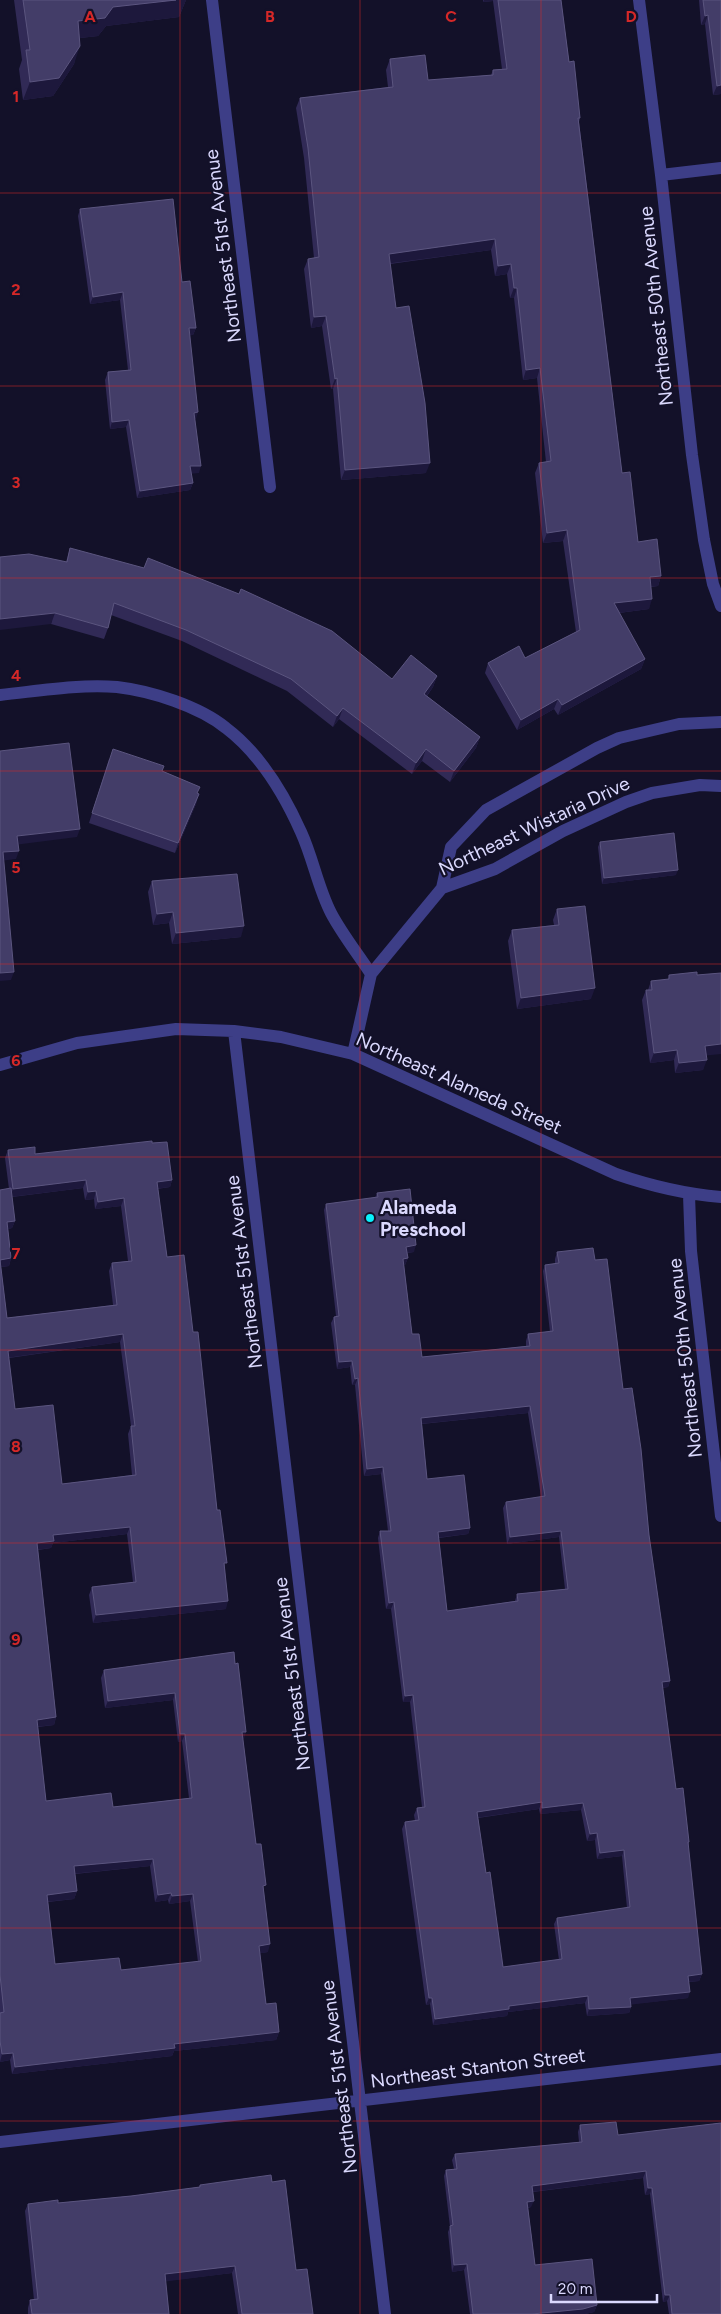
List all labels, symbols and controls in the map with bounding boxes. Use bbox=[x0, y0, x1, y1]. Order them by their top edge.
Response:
text: A bbox=[84, 7, 96, 26]
text: B bbox=[265, 7, 275, 26]
text: C bbox=[445, 7, 457, 26]
text: D bbox=[625, 7, 637, 26]
text: 1 bbox=[13, 87, 19, 106]
street label: Northeast 51st Avenue bbox=[200, 148, 246, 344]
street label: Northeast 50th Avenue bbox=[634, 205, 678, 407]
text: 2 bbox=[11, 280, 21, 299]
text: 3 bbox=[12, 473, 21, 492]
text: 4 bbox=[11, 666, 21, 685]
street label: Northeast Wistaria Drive bbox=[435, 772, 633, 880]
text: 5 bbox=[11, 858, 21, 877]
street label: Northeast Alameda Street bbox=[353, 1027, 565, 1139]
text: 6 bbox=[11, 1051, 21, 1070]
street label: Northeast 51st Avenue bbox=[221, 1174, 267, 1370]
place label: Alameda Preschool bbox=[380, 1196, 466, 1241]
marker: Alameda Preschool bbox=[364, 1212, 376, 1224]
text: 7 bbox=[12, 1244, 21, 1263]
street label: Northeast 50th Avenue bbox=[663, 1257, 707, 1459]
text: 8 bbox=[11, 1437, 21, 1456]
street label: Northeast 51st Avenue bbox=[269, 1576, 315, 1772]
text: 9 bbox=[11, 1630, 21, 1649]
street label: Northeast 51st Avenue bbox=[316, 1979, 362, 2175]
street label: Northeast Stanton Street bbox=[369, 2043, 587, 2093]
scale bar bbox=[551, 2272, 657, 2304]
text: 20 m bbox=[558, 2280, 592, 2298]

